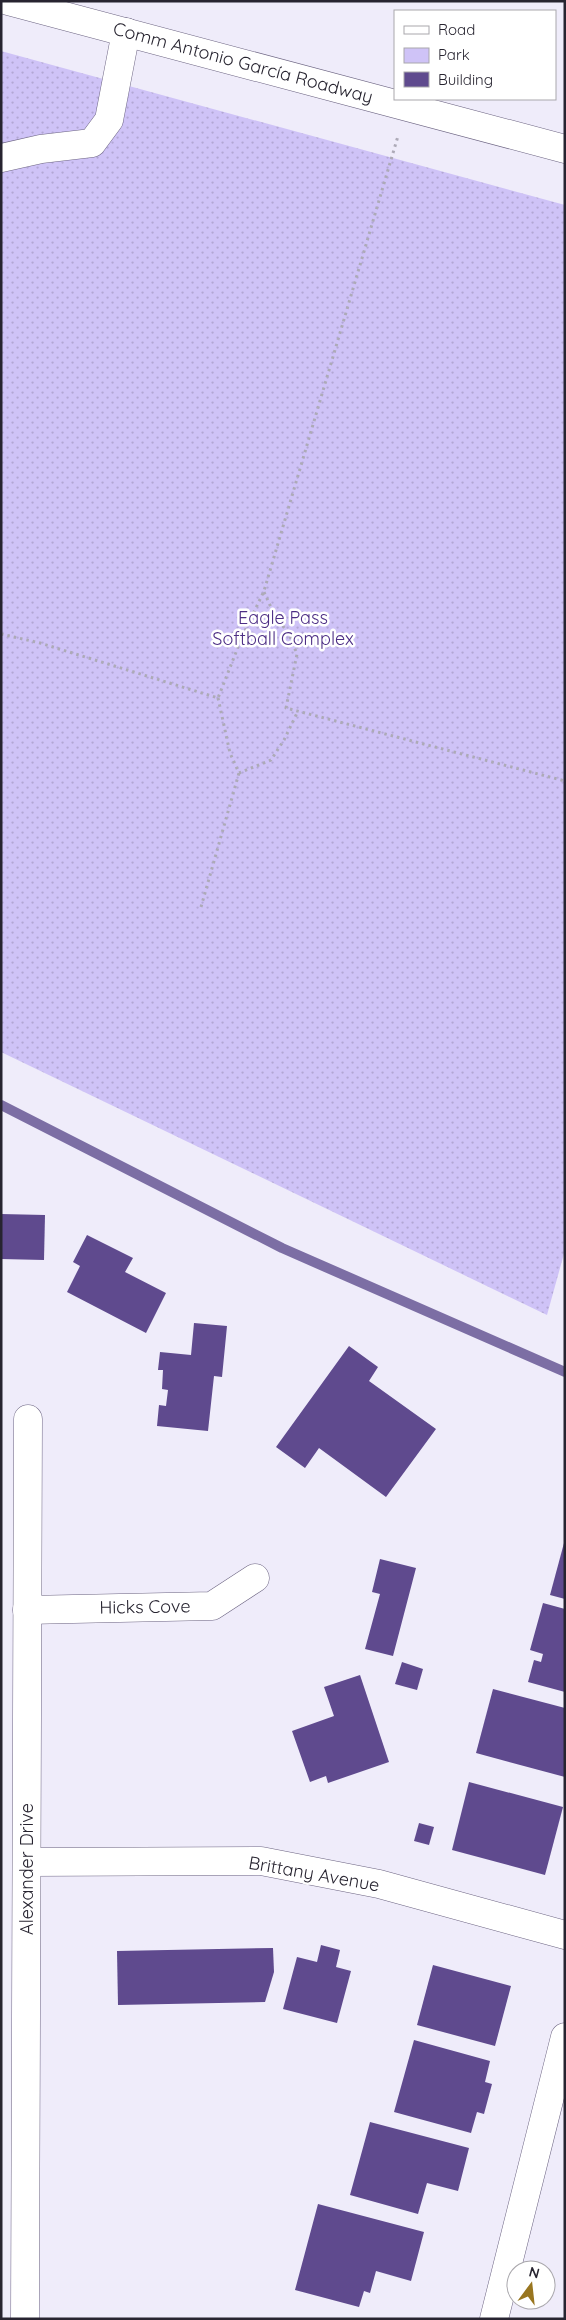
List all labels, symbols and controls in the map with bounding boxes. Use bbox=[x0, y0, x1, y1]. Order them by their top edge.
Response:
legend bbox=[394, 10, 556, 100]
street label: Comm Antonio García Roadway bbox=[111, 17, 376, 108]
text: Road bbox=[438, 20, 475, 39]
text: Park bbox=[438, 45, 470, 64]
text: Building bbox=[438, 70, 493, 89]
park label: Eagle Pass Softball Complex bbox=[212, 606, 354, 650]
street label: Hicks Cove bbox=[99, 1594, 191, 1619]
street label: Alexander Drive bbox=[15, 1803, 38, 1935]
street label: Brittany Avenue bbox=[247, 1851, 381, 1896]
north arrow bbox=[506, 2260, 556, 2310]
text: N bbox=[527, 2262, 542, 2282]

